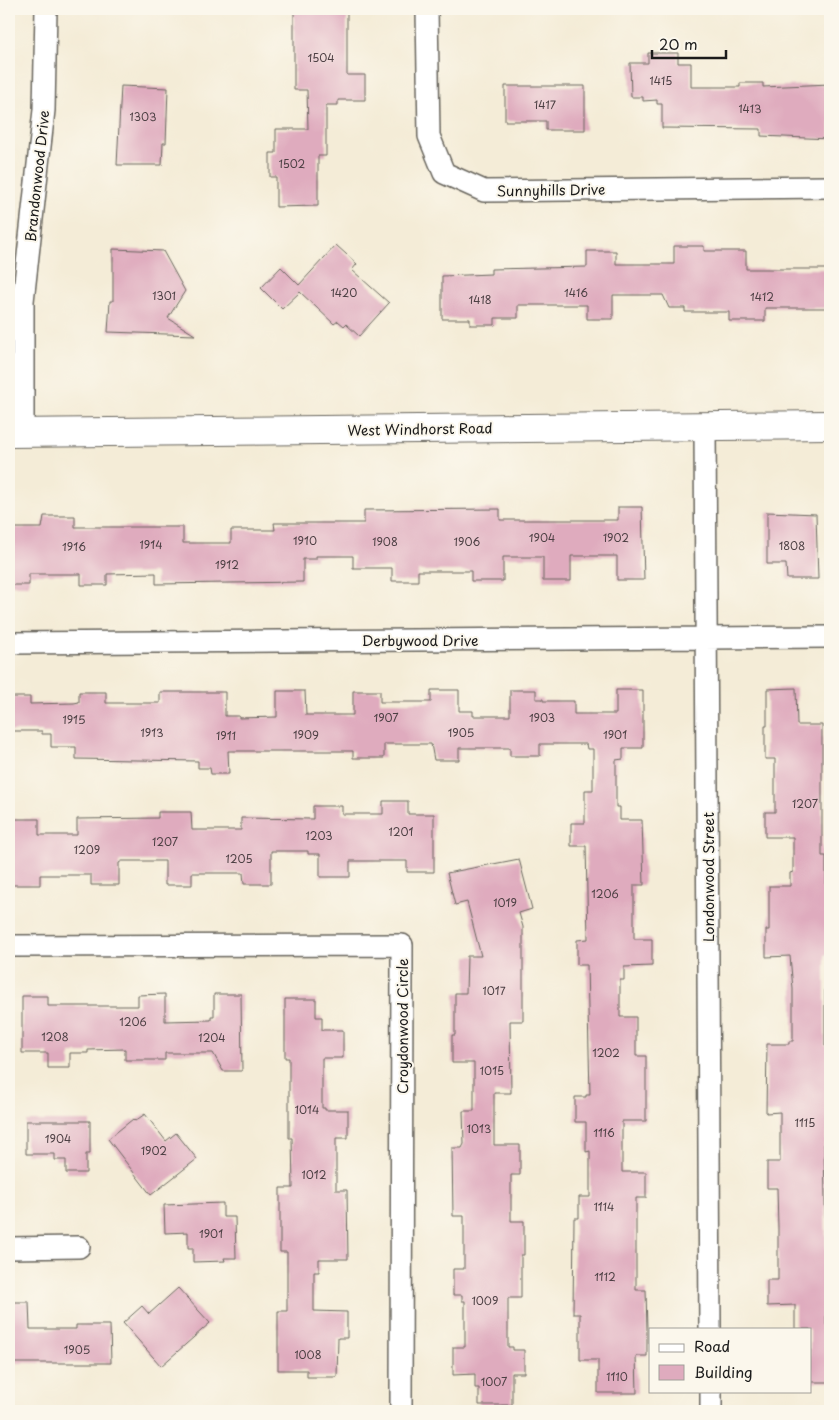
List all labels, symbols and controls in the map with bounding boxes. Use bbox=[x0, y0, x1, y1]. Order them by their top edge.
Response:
scale bar bbox=[652, 28, 725, 60]
text: 20 m bbox=[659, 32, 698, 55]
house number: 1504 bbox=[307, 49, 335, 66]
house number: 1415 bbox=[650, 72, 672, 89]
house number: 1417 bbox=[534, 96, 556, 113]
house number: 1413 bbox=[738, 100, 762, 117]
house number: 1303 bbox=[130, 108, 156, 125]
street label: Brandonwood Drive bbox=[20, 109, 54, 243]
house number: 1502 bbox=[279, 155, 306, 172]
street label: Sunnyhills Drive bbox=[496, 179, 606, 201]
house number: 1420 bbox=[331, 284, 357, 301]
house number: 1416 bbox=[564, 284, 588, 301]
house number: 1301 bbox=[152, 287, 176, 304]
house number: 1412 bbox=[750, 288, 774, 305]
house number: 1418 bbox=[468, 291, 492, 308]
street label: West Windhorst Road bbox=[347, 417, 493, 441]
house number: 1904 bbox=[529, 529, 555, 546]
house number: 1902 bbox=[603, 529, 629, 546]
house number: 1910 bbox=[293, 532, 317, 549]
house number: 1908 bbox=[372, 533, 398, 550]
house number: 1906 bbox=[454, 533, 480, 550]
house number: 1914 bbox=[140, 536, 162, 553]
house number: 1808 bbox=[779, 537, 805, 554]
house number: 1916 bbox=[62, 538, 86, 555]
house number: 1912 bbox=[215, 556, 239, 573]
street label: Derbywood Drive bbox=[362, 630, 478, 651]
house number: 1907 bbox=[373, 709, 399, 726]
house number: 1903 bbox=[529, 709, 555, 726]
house number: 1915 bbox=[62, 711, 86, 728]
house number: 1913 bbox=[141, 724, 163, 741]
house number: 1905 bbox=[448, 724, 474, 741]
house number: 1909 bbox=[293, 726, 319, 743]
house number: 1901 bbox=[603, 726, 627, 743]
house number: 1911 bbox=[216, 727, 236, 744]
house number: 1207 bbox=[792, 795, 818, 812]
street label: Londonwood Street bbox=[698, 812, 719, 942]
house number: 1201 bbox=[389, 823, 414, 840]
house number: 1203 bbox=[306, 827, 333, 844]
house number: 1207 bbox=[152, 833, 178, 850]
house number: 1209 bbox=[74, 841, 100, 858]
house number: 1205 bbox=[226, 850, 252, 867]
house number: 1206 bbox=[591, 885, 619, 902]
house number: 1019 bbox=[493, 894, 517, 911]
street label: Croydonwood Circle bbox=[392, 958, 413, 1094]
house number: 1017 bbox=[482, 982, 506, 999]
house number: 1206 bbox=[119, 1013, 147, 1030]
house number: 1208 bbox=[41, 1028, 69, 1045]
house number: 1204 bbox=[198, 1029, 226, 1046]
house number: 1202 bbox=[592, 1044, 620, 1061]
house number: 1015 bbox=[480, 1062, 504, 1079]
house number: 1014 bbox=[295, 1101, 319, 1118]
house number: 1115 bbox=[795, 1114, 815, 1131]
house number: 1013 bbox=[467, 1120, 491, 1137]
house number: 1116 bbox=[593, 1124, 615, 1141]
house number: 1904 bbox=[45, 1130, 71, 1147]
house number: 1902 bbox=[141, 1142, 167, 1159]
house number: 1012 bbox=[301, 1166, 327, 1183]
house number: 1114 bbox=[594, 1198, 614, 1215]
house number: 1901 bbox=[199, 1225, 223, 1242]
house number: 1112 bbox=[594, 1268, 616, 1285]
house number: 1009 bbox=[472, 1292, 498, 1309]
legend bbox=[649, 1328, 812, 1392]
text: Road bbox=[694, 1334, 730, 1357]
house number: 1905 bbox=[64, 1341, 90, 1358]
house number: 1008 bbox=[294, 1346, 322, 1363]
text: Building bbox=[694, 1360, 753, 1383]
house number: 1110 bbox=[606, 1368, 628, 1385]
house number: 1007 bbox=[481, 1373, 507, 1390]

